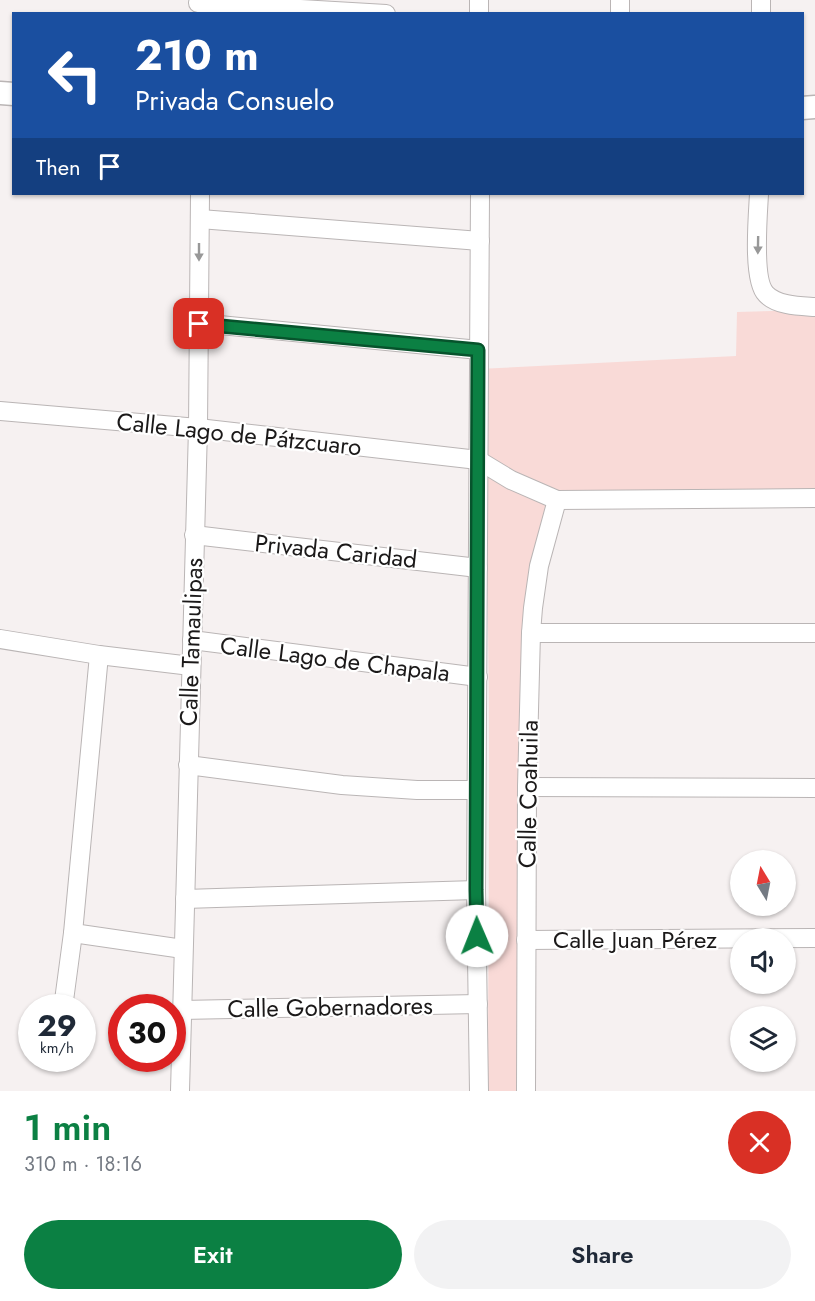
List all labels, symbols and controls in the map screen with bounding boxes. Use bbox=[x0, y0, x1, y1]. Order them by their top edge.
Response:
text: 210 m bbox=[135, 25, 259, 86]
icon: left bbox=[36, 36, 114, 114]
text: Privada Consuelo bbox=[135, 81, 334, 120]
icon: arrive bbox=[93, 150, 126, 183]
text: Then bbox=[36, 151, 81, 183]
one-way arrow bbox=[753, 235, 763, 254]
one-way arrow bbox=[194, 242, 204, 261]
pin bbox=[173, 298, 224, 349]
icon: arrive bbox=[182, 307, 215, 340]
street label: Calle Lago de Pátzcuaro bbox=[115, 404, 363, 464]
street label: Privada Caridad bbox=[253, 525, 419, 577]
street label: Calle Tamaulipas bbox=[171, 557, 211, 727]
street label: Calle Lago de Chapala bbox=[218, 628, 452, 690]
street label: Calle Coahuila bbox=[509, 720, 547, 868]
north arrow bbox=[730, 850, 796, 916]
map controls bbox=[730, 850, 796, 1072]
position arrow bbox=[445, 904, 509, 968]
street label: Calle Juan Pérez bbox=[553, 922, 717, 957]
button: sound bbox=[730, 928, 796, 994]
street label: Calle Gobernadores bbox=[227, 988, 433, 1026]
speed limit sign: 30 bbox=[108, 994, 186, 1072]
text: 29 bbox=[37, 1004, 77, 1047]
button: layers bbox=[730, 1006, 796, 1072]
text: km/h bbox=[40, 1037, 74, 1059]
text: 1 min bbox=[24, 1101, 111, 1153]
button: close bbox=[728, 1111, 791, 1174]
text: 310 m · 18:16 bbox=[24, 1150, 142, 1179]
button: Exit bbox=[24, 1220, 402, 1289]
button: Share bbox=[414, 1220, 791, 1289]

